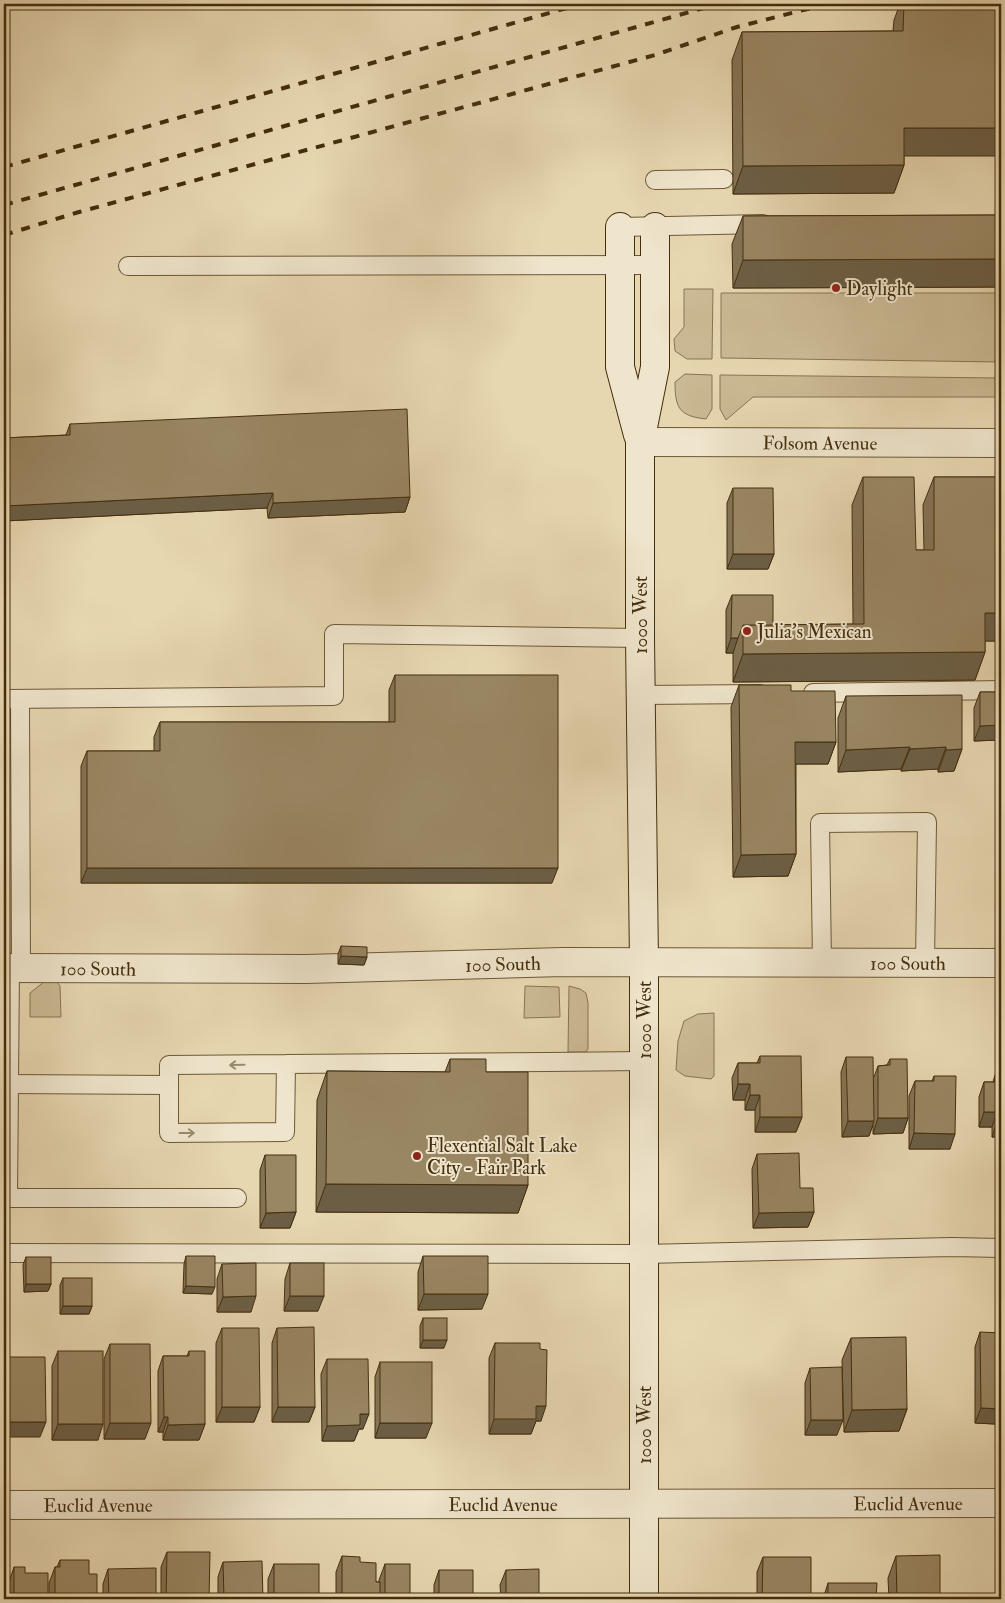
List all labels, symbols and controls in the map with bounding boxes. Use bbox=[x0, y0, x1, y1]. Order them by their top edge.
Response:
place label: Daylight bbox=[846, 277, 913, 301]
marker: Daylight bbox=[830, 282, 842, 294]
street label: Folsom Avenue bbox=[763, 431, 878, 456]
street label: 1000 West bbox=[629, 576, 653, 654]
place label: Julia's Mexican bbox=[756, 620, 872, 644]
marker: Julia's Mexican bbox=[741, 625, 753, 637]
street label: 100 South bbox=[465, 952, 541, 978]
street label: 100 South bbox=[870, 952, 946, 976]
street label: 100 South bbox=[60, 957, 136, 981]
street label: 1000 West bbox=[633, 981, 657, 1059]
one-way arrow bbox=[229, 1060, 246, 1070]
one-way arrow bbox=[178, 1128, 195, 1138]
place label: Flexential Salt Lake City - Fair Park bbox=[427, 1134, 577, 1180]
marker: Flexential Salt Lake City - Fair Park bbox=[411, 1150, 423, 1162]
street label: 1000 West bbox=[633, 1386, 657, 1464]
street label: Euclid Avenue bbox=[853, 1492, 963, 1516]
street label: Euclid Avenue bbox=[448, 1493, 558, 1517]
street label: Euclid Avenue bbox=[43, 1494, 153, 1518]

